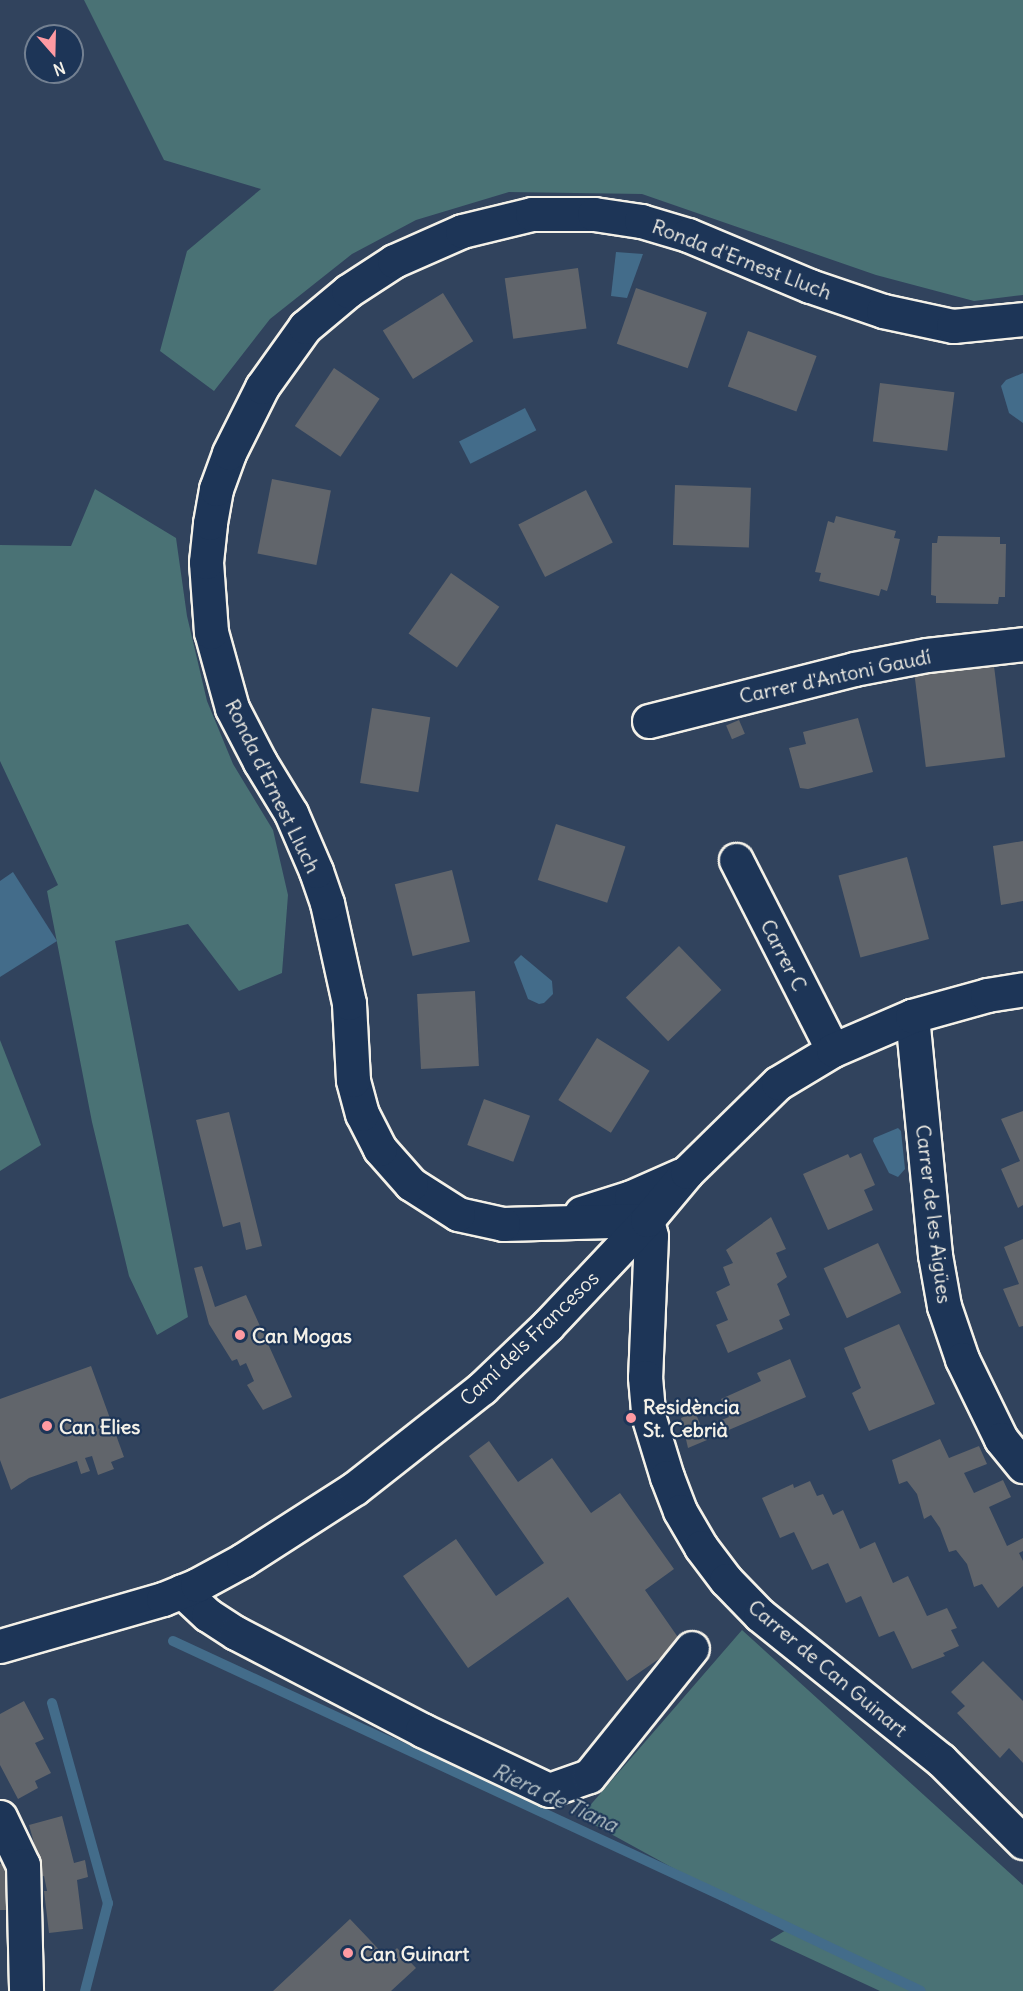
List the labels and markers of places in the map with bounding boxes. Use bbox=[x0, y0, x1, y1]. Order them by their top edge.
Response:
place label: Can Mogas bbox=[252, 1323, 352, 1347]
marker: Can Mogas bbox=[233, 1328, 247, 1342]
place label: Residència St. Cebrià bbox=[643, 1394, 740, 1441]
marker: Residència St. Cebrià bbox=[624, 1411, 638, 1425]
place label: Can Elies bbox=[59, 1414, 140, 1438]
marker: Can Elies bbox=[40, 1419, 54, 1433]
place label: Can Guinart bbox=[360, 1941, 469, 1965]
marker: Can Guinart bbox=[341, 1946, 355, 1960]

